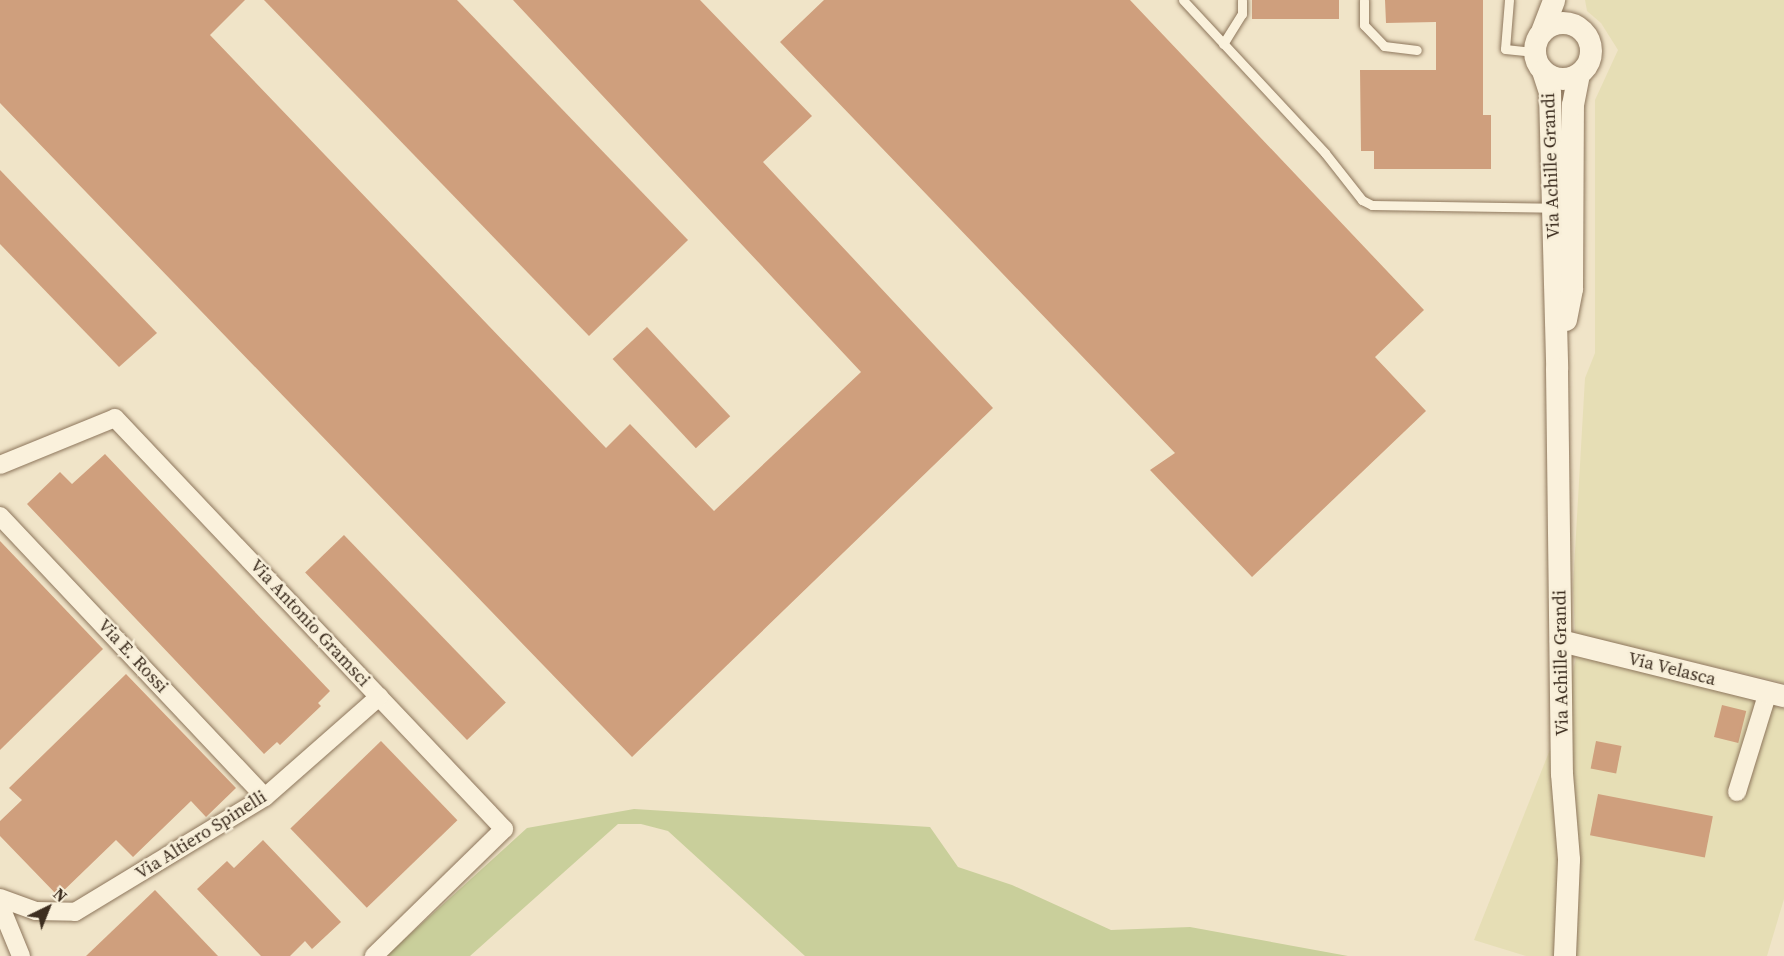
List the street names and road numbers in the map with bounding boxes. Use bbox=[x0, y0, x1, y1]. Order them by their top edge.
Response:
street label: Via Achille Grandi bbox=[1538, 93, 1564, 239]
street label: Via Antonio Gramsci bbox=[245, 555, 375, 691]
street label: Via Achille Grandi bbox=[1549, 590, 1573, 736]
street label: Via E. Rossi bbox=[93, 615, 173, 697]
street label: Via Velasca bbox=[1626, 648, 1718, 690]
street label: Via Altiero Spinelli bbox=[131, 786, 271, 884]

